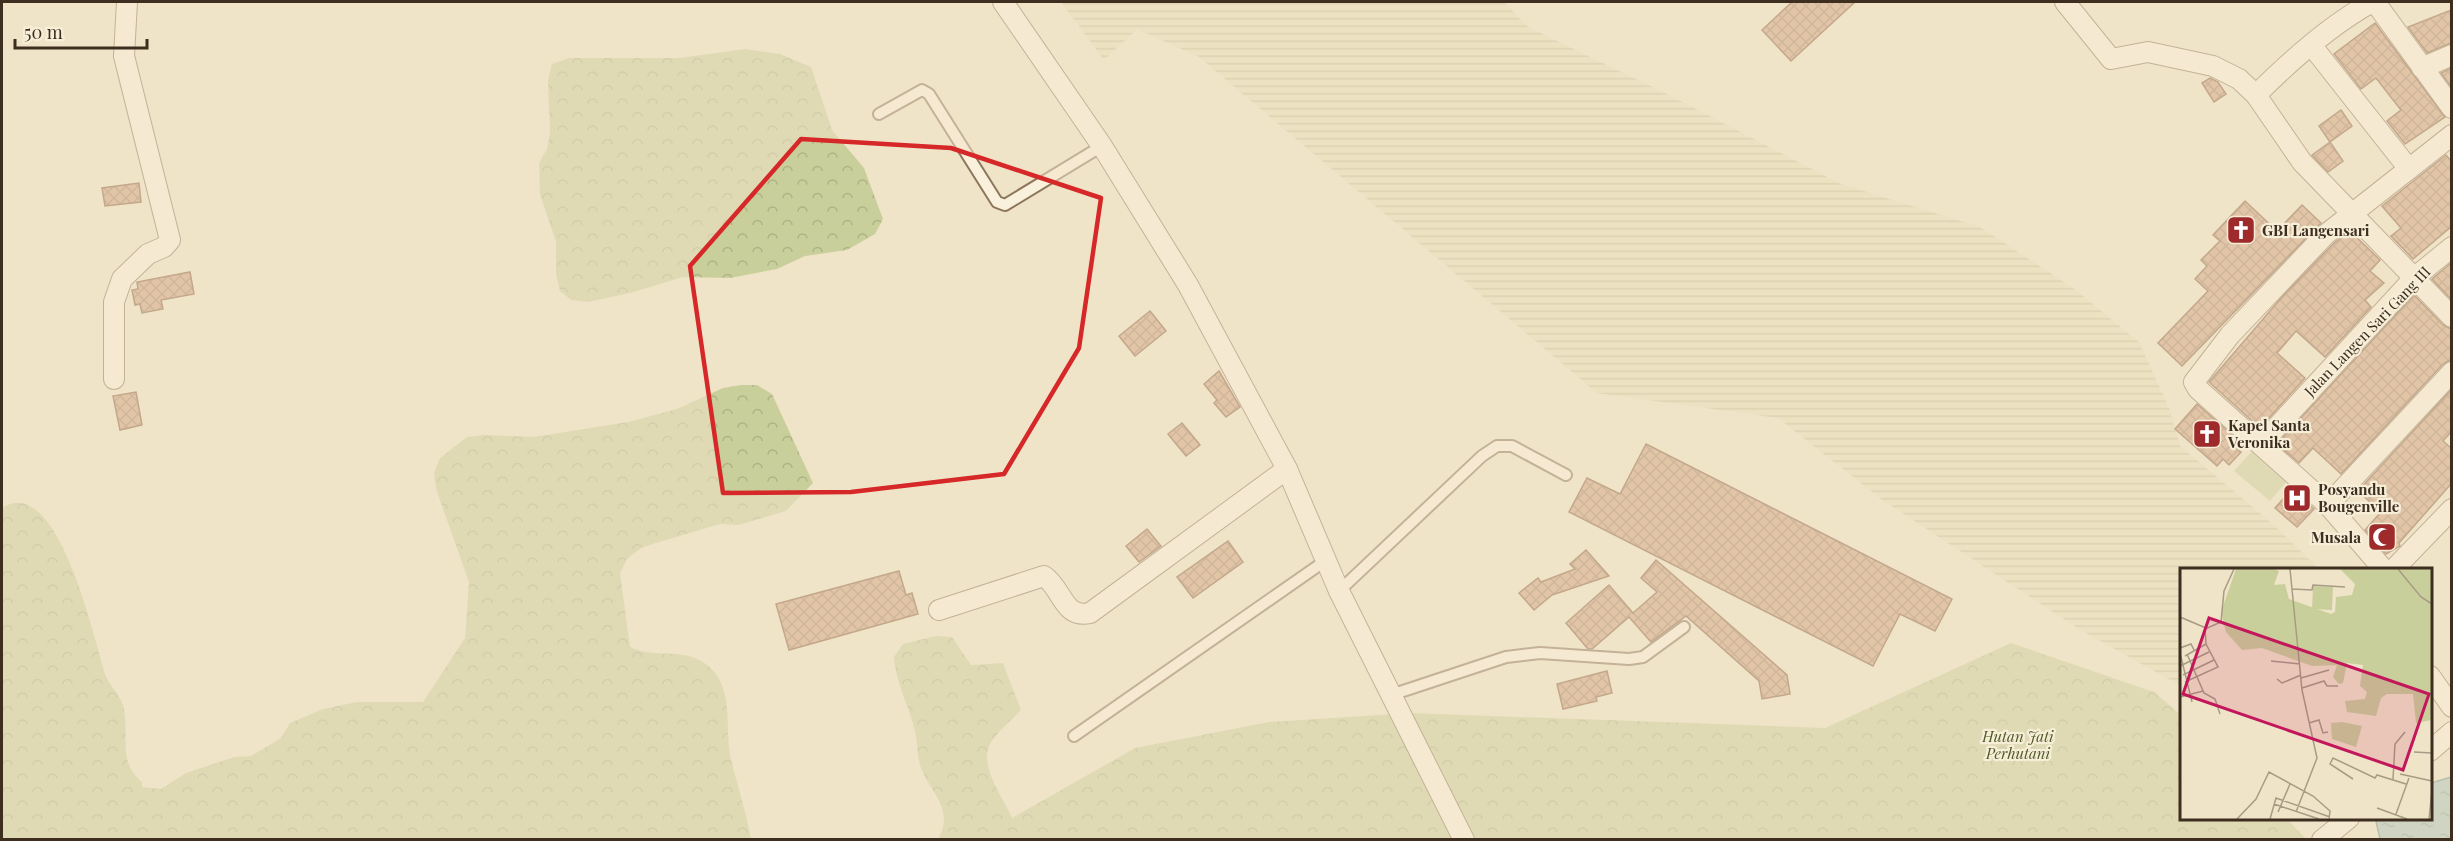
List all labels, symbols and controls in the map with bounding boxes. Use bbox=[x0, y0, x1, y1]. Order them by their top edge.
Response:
scale bar bbox=[15, 12, 147, 50]
text: 50 m bbox=[24, 20, 63, 44]
church icon: GBI Langensari bbox=[2225, 214, 2257, 246]
place label: GBI Langensari bbox=[2262, 220, 2370, 240]
street label: Jalan Langen Sari Gang III bbox=[2299, 262, 2435, 401]
place label: Kapel Santa Veronika bbox=[2227, 415, 2310, 452]
church icon: Kapel Santa Veronika bbox=[2191, 418, 2223, 450]
place label: Posyandu Bougenville bbox=[2318, 479, 2400, 516]
hospital icon: Posyandu Bougenville bbox=[2281, 482, 2313, 514]
mosque icon: Musala bbox=[2366, 521, 2398, 553]
place label: Musala bbox=[2311, 527, 2361, 547]
inset map bbox=[2180, 568, 2432, 820]
park label: Hutan Jati Perhutani bbox=[1981, 726, 2054, 763]

